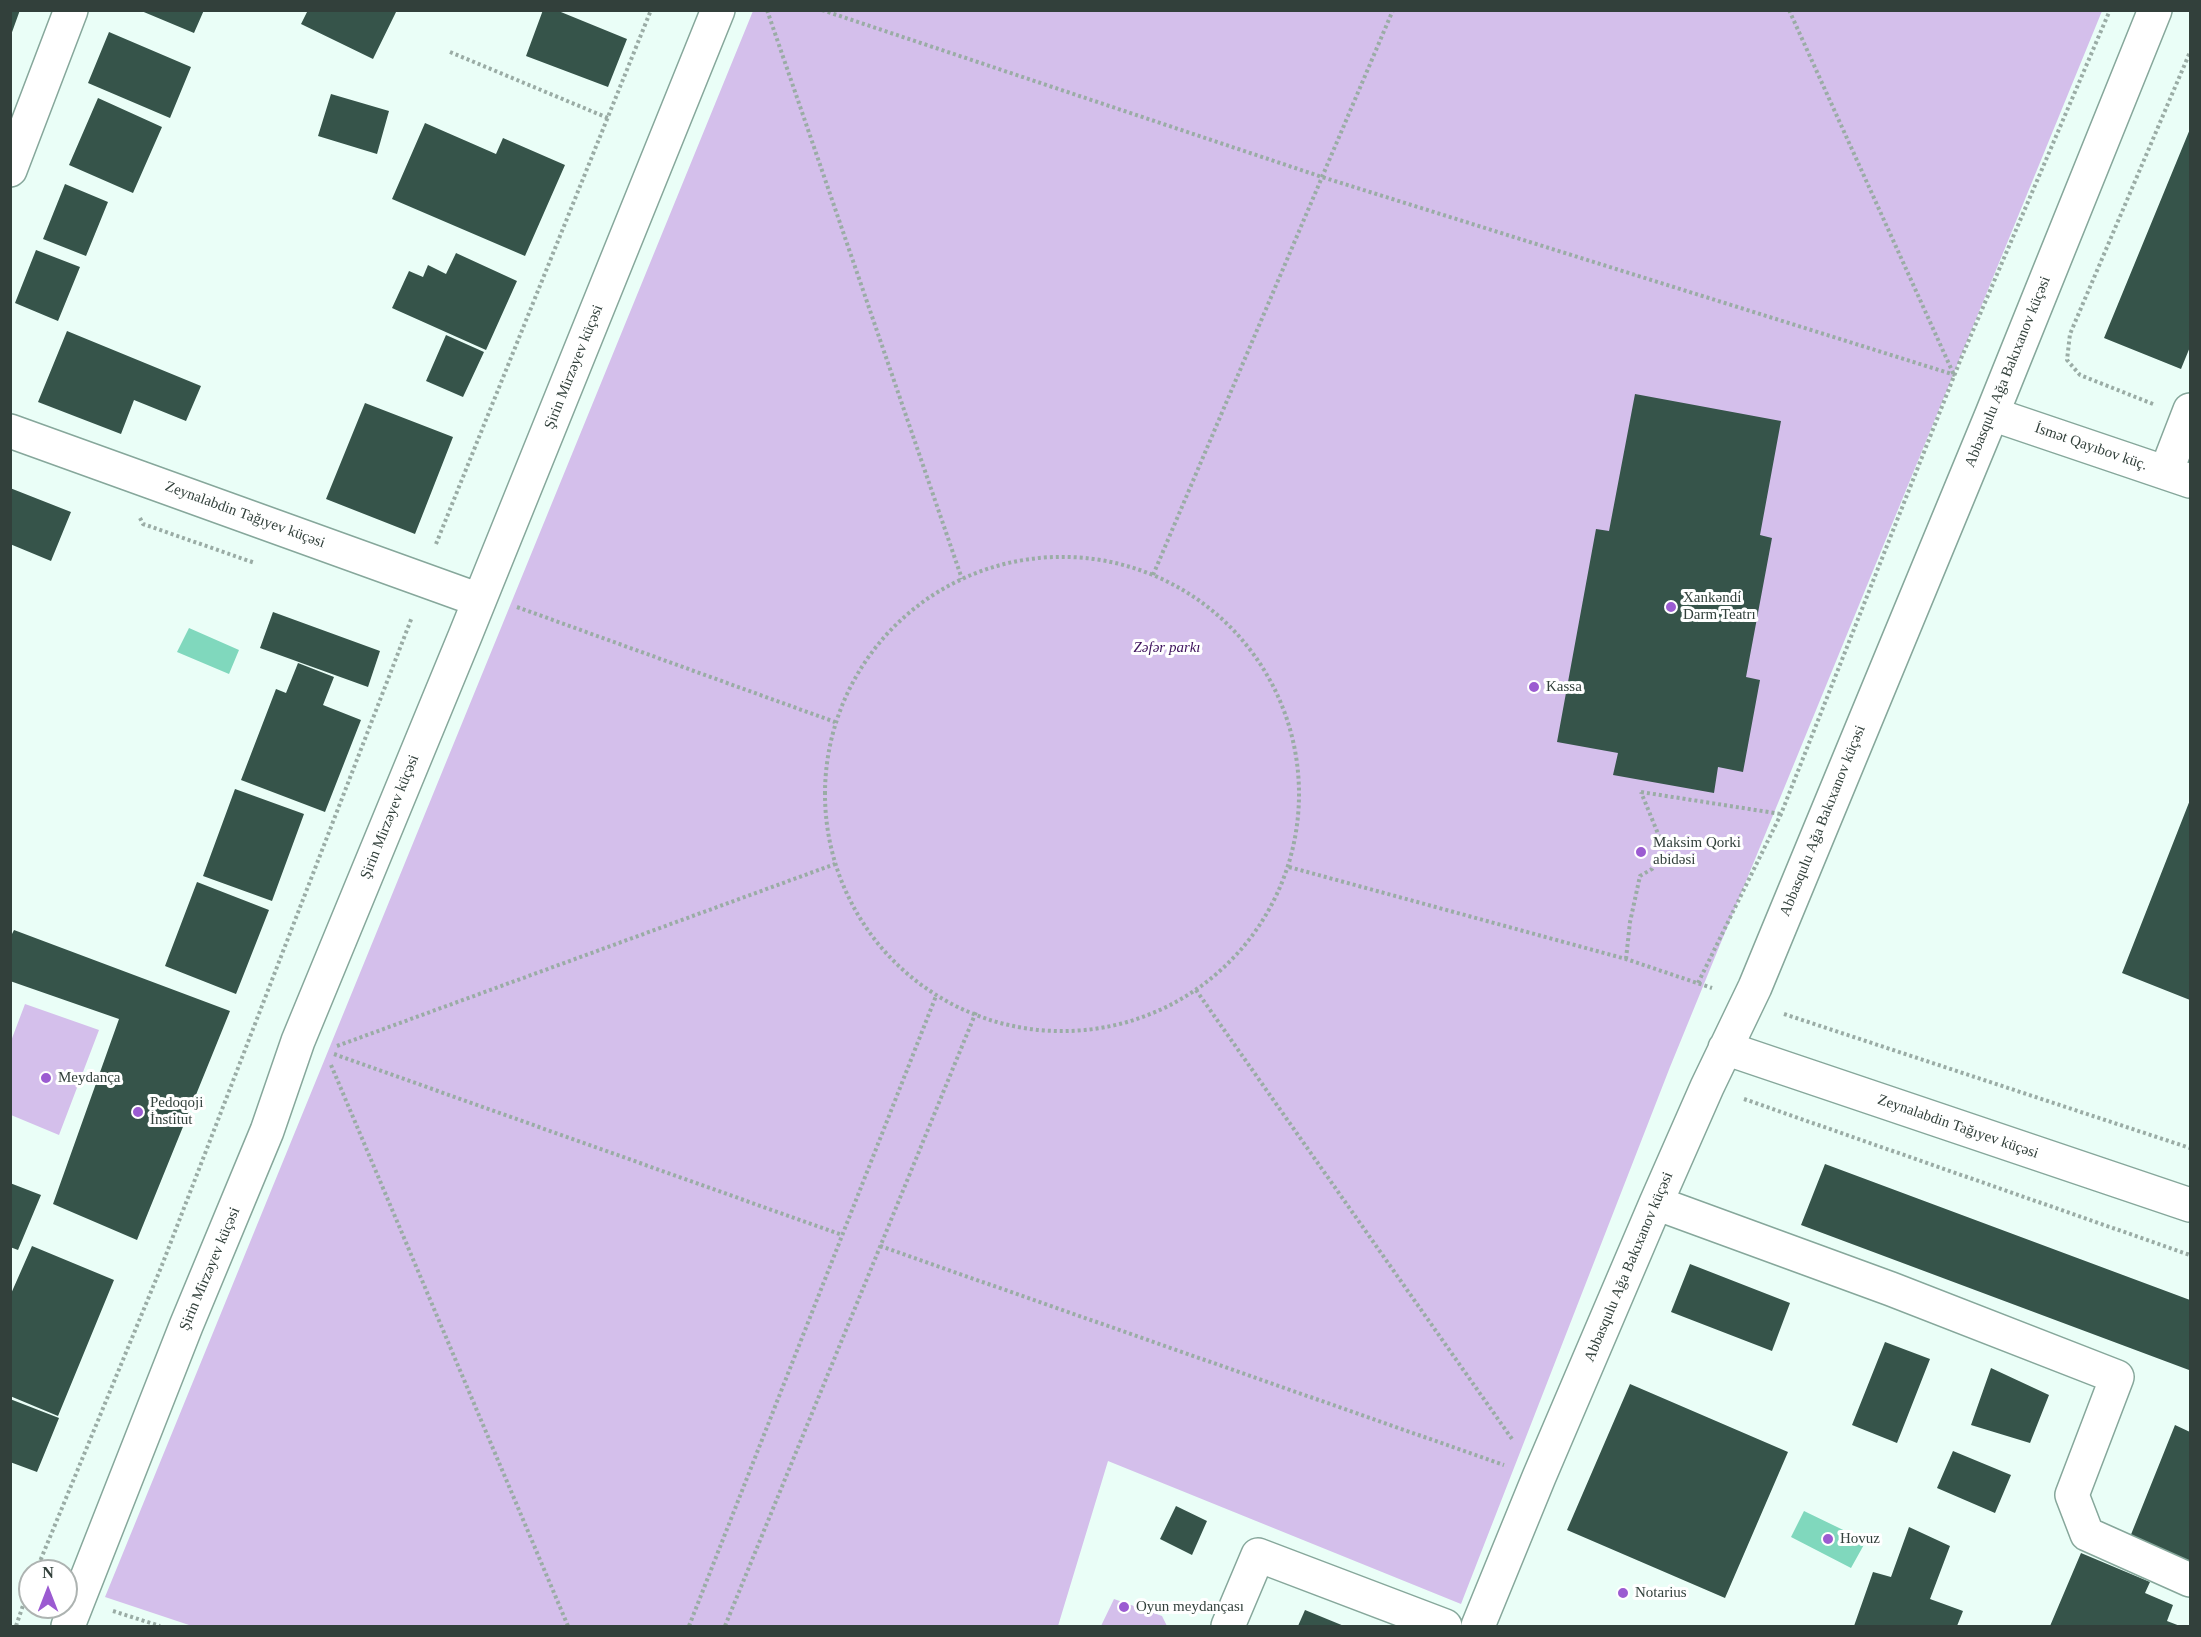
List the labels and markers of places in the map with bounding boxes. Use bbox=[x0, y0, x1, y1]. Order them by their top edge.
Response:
place label: Xankəndi Darm Teatrı bbox=[1683, 589, 1756, 624]
marker: Xankəndi Darm Teatrı bbox=[1664, 600, 1678, 614]
place label: Kassa bbox=[1546, 678, 1582, 696]
marker: Kassa bbox=[1527, 680, 1541, 694]
place label: Maksim Qorki abidəsi bbox=[1653, 834, 1741, 869]
marker: Maksim Qorki abidəsi bbox=[1634, 845, 1648, 859]
place label: Meydança bbox=[58, 1069, 120, 1087]
marker: Meydança bbox=[39, 1071, 53, 1085]
place label: Pedoqoji İnstitut bbox=[150, 1094, 203, 1129]
marker: Pedoqoji İnstitut bbox=[131, 1105, 145, 1119]
place label: Hovuz bbox=[1840, 1530, 1880, 1548]
marker: Hovuz bbox=[1821, 1532, 1835, 1546]
place label: Notarius bbox=[1635, 1584, 1687, 1602]
marker: Notarius bbox=[1616, 1586, 1630, 1600]
place label: Oyun meydançası bbox=[1136, 1598, 1244, 1616]
marker: Oyun meydançası bbox=[1117, 1600, 1131, 1614]

